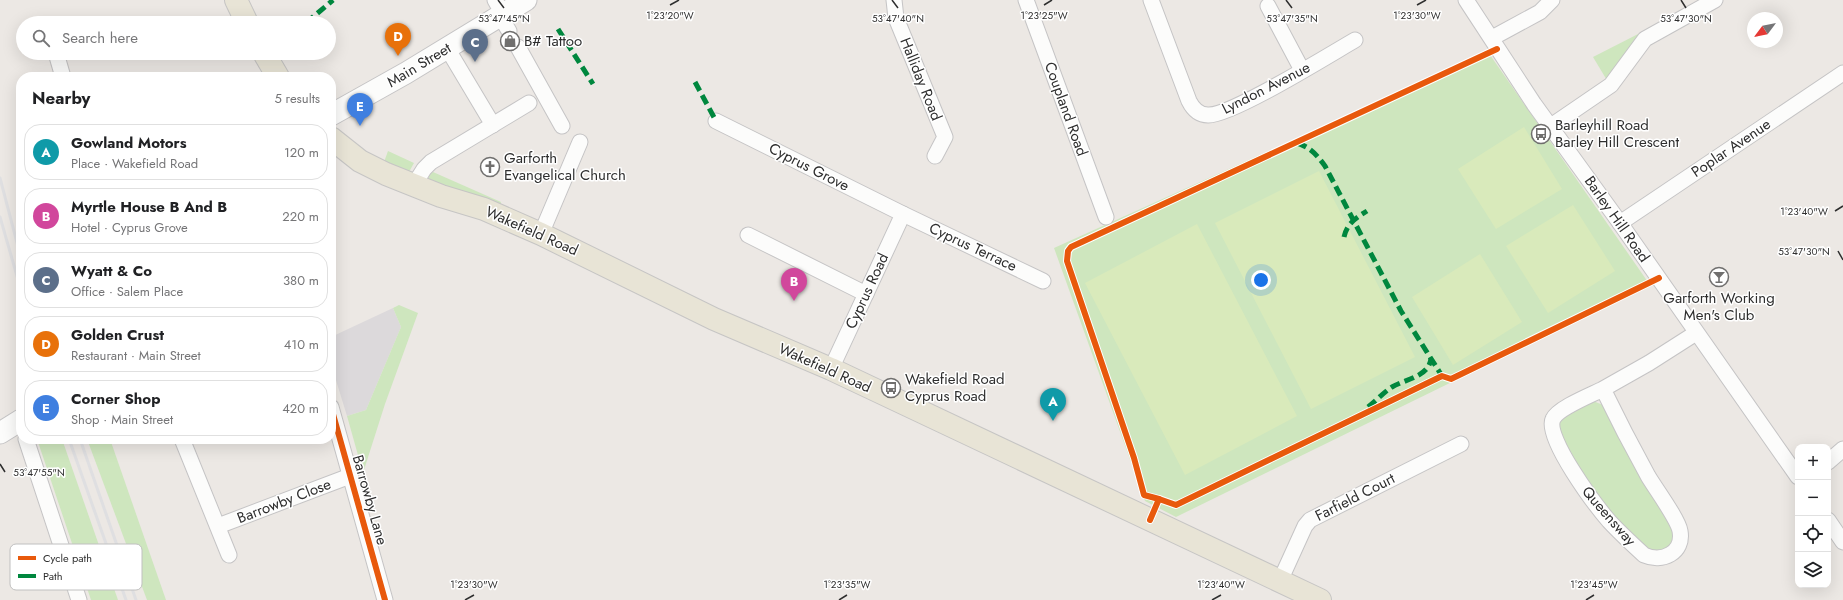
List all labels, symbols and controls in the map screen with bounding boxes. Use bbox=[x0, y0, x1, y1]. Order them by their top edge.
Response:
text: 1°23'20"W bbox=[646, 8, 694, 23]
text: 1°23'25"W bbox=[1020, 8, 1068, 23]
text: 1°23'30"W bbox=[1393, 8, 1441, 23]
text: 53°47'45"N bbox=[478, 11, 530, 26]
text: 53°47'40"N bbox=[872, 11, 924, 26]
text: 53°47'35"N bbox=[1266, 11, 1318, 26]
text: 53°47'30"N bbox=[1660, 11, 1712, 26]
north arrow bbox=[1747, 12, 1783, 48]
search box bbox=[16, 16, 336, 60]
pin: D bbox=[385, 23, 411, 56]
icon: search bbox=[30, 27, 52, 49]
text: Search here bbox=[62, 27, 138, 49]
pin: C bbox=[462, 29, 488, 62]
shop icon: B# Tattoo bbox=[499, 30, 521, 52]
place label: B# Tattoo bbox=[524, 30, 582, 52]
street label: Halliday Road bbox=[894, 34, 948, 124]
street label: Main Street bbox=[383, 37, 456, 93]
street label: Lyndon Avenue bbox=[1218, 56, 1314, 120]
street label: Coupland Road bbox=[1039, 59, 1093, 159]
text: Nearby bbox=[32, 86, 90, 110]
text: 5 results bbox=[274, 89, 320, 108]
pin: E bbox=[347, 93, 373, 126]
street label: Poplar Avenue bbox=[1687, 113, 1775, 183]
place label: Barleyhill Road Barley Hill Crescent bbox=[1555, 114, 1680, 153]
bus stop icon: Barleyhill Road Barley Hill Crescent bbox=[1530, 123, 1552, 145]
text: Gowland Motors bbox=[71, 132, 187, 154]
street label: Cyprus Grove bbox=[765, 137, 853, 197]
text: A bbox=[41, 143, 51, 162]
text: 120 m bbox=[284, 143, 319, 162]
place label: Garforth Evangelical Church bbox=[504, 147, 626, 186]
text: Place · Wakefield Road bbox=[71, 154, 198, 173]
church icon: Garforth Evangelical Church bbox=[479, 156, 501, 178]
street label: Barley Hill Road bbox=[1579, 171, 1655, 267]
text: Myrtle House B And B bbox=[71, 196, 227, 218]
street label: Wakefield Road bbox=[482, 201, 582, 261]
text: 1°23'40"W bbox=[1780, 204, 1828, 219]
text: B bbox=[42, 207, 50, 226]
text: 220 m bbox=[282, 207, 319, 226]
street label: Cyprus Terrace bbox=[925, 217, 1021, 277]
text: Hotel · Cyprus Grove bbox=[71, 218, 188, 237]
text: 53°47'30"N bbox=[1778, 244, 1830, 259]
street label: Cyprus Road bbox=[840, 249, 894, 333]
text: Wyatt & Co bbox=[71, 260, 152, 282]
bar icon: Garforth Working Men's Club bbox=[1708, 266, 1730, 288]
pin: B bbox=[781, 268, 807, 301]
your location bbox=[1251, 270, 1271, 290]
text: C bbox=[41, 271, 51, 290]
text: 380 m bbox=[283, 271, 319, 290]
text: Office · Salem Place bbox=[71, 282, 183, 301]
place label: Garforth Working Men's Club bbox=[1663, 287, 1775, 326]
text: Golden Crust bbox=[71, 324, 164, 346]
text: D bbox=[41, 335, 51, 354]
text: 410 m bbox=[284, 335, 319, 354]
street label: Wakefield Road bbox=[775, 338, 875, 398]
text: Restaurant · Main Street bbox=[71, 346, 201, 365]
place label: Wakefield Road Cyprus Road bbox=[905, 368, 1004, 407]
bus stop icon: Wakefield Road Cyprus Road bbox=[880, 377, 902, 399]
text: Corner Shop bbox=[71, 388, 160, 410]
pin: A bbox=[1040, 388, 1066, 421]
text: E bbox=[42, 399, 50, 418]
text: 420 m bbox=[282, 399, 319, 418]
text: Shop · Main Street bbox=[71, 410, 173, 429]
map controls bbox=[1795, 444, 1831, 588]
button: + bbox=[1795, 444, 1831, 480]
street label: Barrowby Lane bbox=[347, 452, 393, 548]
text: 53°47'55"N bbox=[13, 465, 65, 480]
street label: Farfield Court bbox=[1311, 467, 1399, 527]
street label: Barrowby Close bbox=[234, 473, 334, 529]
button: − bbox=[1795, 480, 1831, 516]
street label: Queensway bbox=[1577, 481, 1641, 551]
button: locate bbox=[1795, 516, 1831, 552]
legend bbox=[10, 544, 142, 590]
text: Cycle path bbox=[43, 550, 92, 566]
button: layers bbox=[1795, 552, 1831, 588]
text: Path bbox=[43, 568, 62, 584]
text: 1°23'30"W bbox=[450, 577, 498, 592]
text: 1°23'35"W bbox=[824, 577, 871, 592]
text: 1°23'40"W bbox=[1197, 577, 1245, 592]
text: 1°23'45"W bbox=[1570, 577, 1618, 592]

